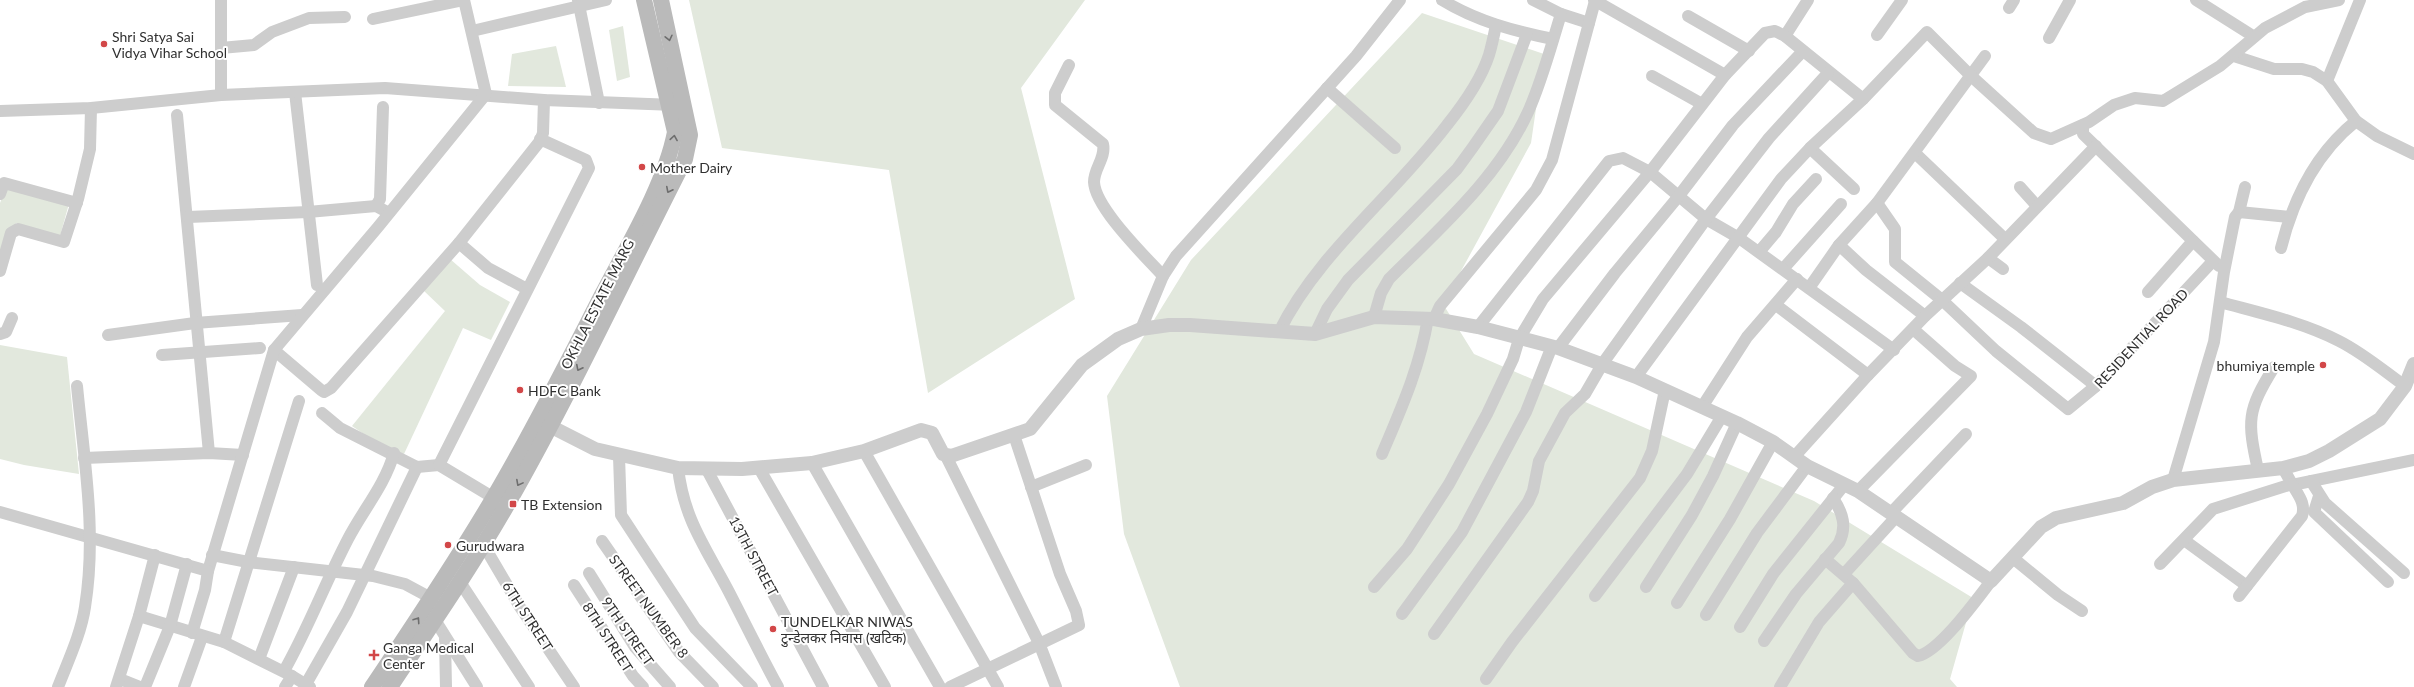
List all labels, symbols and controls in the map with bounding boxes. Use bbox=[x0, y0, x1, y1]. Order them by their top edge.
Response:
place label: Shri Satya Sai Vidya Vihar School bbox=[112, 28, 227, 61]
one-way arrow bbox=[664, 34, 673, 41]
marker: Shri Satya Sai Vidya Vihar School bbox=[99, 39, 109, 49]
one-way arrow bbox=[669, 135, 678, 141]
place label: Mother Dairy bbox=[650, 159, 733, 176]
marker: Mother Dairy bbox=[637, 162, 647, 172]
one-way arrow bbox=[666, 185, 674, 193]
street label: OKHLA ESTATE MARG bbox=[557, 236, 637, 372]
street label: RESIDENTIAL ROAD bbox=[2091, 285, 2191, 391]
place label: bhumiya temple bbox=[2217, 357, 2315, 374]
marker: bhumiya temple bbox=[2318, 360, 2328, 370]
one-way arrow bbox=[576, 364, 584, 371]
place label: HDFC Bank bbox=[528, 382, 602, 399]
marker: HDFC Bank bbox=[515, 385, 525, 395]
one-way arrow bbox=[516, 479, 523, 486]
place label: TB Extension bbox=[521, 496, 602, 513]
marker: TB Extension bbox=[508, 499, 518, 509]
street label: 13TH STREET bbox=[726, 513, 782, 599]
place label: Gurudwara bbox=[456, 537, 525, 554]
marker: Gurudwara bbox=[443, 540, 453, 550]
street label: STREET NUMBER 8 bbox=[606, 551, 692, 661]
street label: 6TH STREET bbox=[499, 578, 557, 655]
street label: 9TH STREET bbox=[598, 593, 658, 669]
street label: 8TH STREET bbox=[579, 599, 637, 676]
place label: TUNDELKAR NIWAS टुन्डेलकर निवास (खटिक) bbox=[780, 613, 913, 648]
one-way arrow bbox=[412, 617, 419, 624]
marker: TUNDELKAR NIWAS टुन्डेलकर निवास (खटिक) bbox=[768, 624, 778, 634]
place label: Ganga Medical Center bbox=[383, 639, 474, 672]
marker: Ganga Medical Center bbox=[368, 649, 380, 661]

